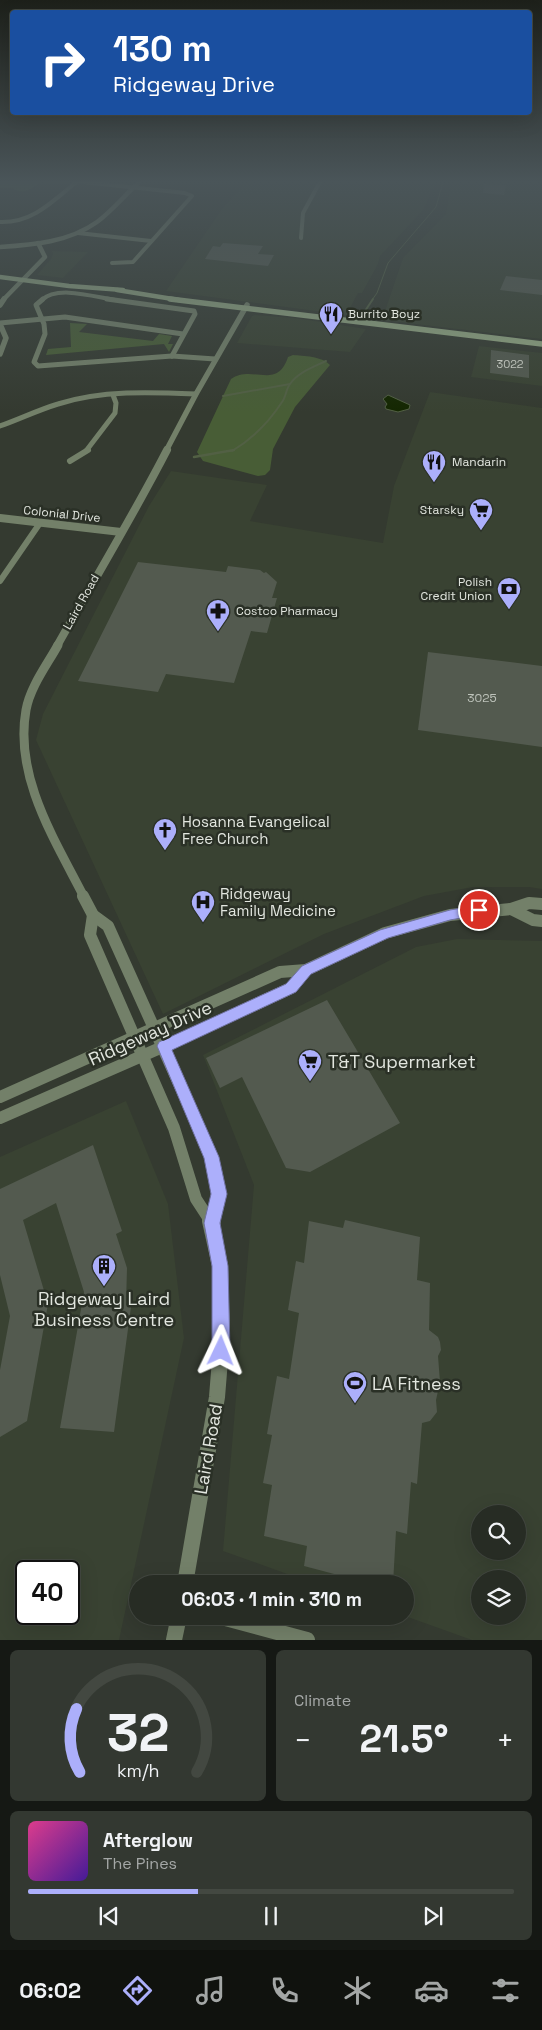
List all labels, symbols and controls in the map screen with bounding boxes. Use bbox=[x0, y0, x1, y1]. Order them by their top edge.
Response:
text: 130 m bbox=[113, 27, 212, 71]
icon: right bbox=[30, 30, 95, 95]
text: Ridgeway Drive bbox=[113, 70, 275, 98]
restaurant icon: Burrito Boyz bbox=[318, 301, 344, 335]
place label: Burrito Boyz bbox=[348, 306, 420, 322]
house number: 3022 bbox=[497, 357, 524, 371]
restaurant icon: Mandarin bbox=[421, 449, 447, 483]
place label: Mandarin bbox=[452, 454, 506, 470]
supermarket icon: Starsky bbox=[468, 497, 494, 531]
street label: Colonial Drive bbox=[23, 502, 101, 526]
place label: Starsky bbox=[420, 502, 464, 518]
street label: Laird Road bbox=[59, 571, 103, 633]
place label: Polish Credit Union bbox=[421, 574, 492, 604]
bank icon: Polish Credit Union bbox=[496, 576, 522, 610]
pharmacy icon: Costco Pharmacy bbox=[205, 598, 231, 632]
place label: Costco Pharmacy bbox=[236, 603, 338, 619]
house number: 3025 bbox=[467, 690, 497, 706]
place label: Hosanna Evangelical Free Church bbox=[182, 812, 330, 848]
church icon: Hosanna Evangelical Free Church bbox=[152, 817, 178, 851]
place label: Ridgeway Family Medicine bbox=[220, 884, 336, 920]
hospital icon: Ridgeway Family Medicine bbox=[190, 889, 216, 923]
pin bbox=[458, 889, 500, 931]
icon: arrive bbox=[465, 896, 493, 924]
street label: Ridgeway Drive bbox=[85, 996, 215, 1070]
supermarket icon: T&T Supermarket bbox=[297, 1048, 323, 1082]
place label: T&T Supermarket bbox=[328, 1050, 476, 1073]
building icon: Ridgeway Laird Business Centre bbox=[91, 1253, 117, 1287]
place label: Ridgeway Laird Business Centre bbox=[34, 1287, 174, 1331]
position arrow bbox=[194, 1324, 246, 1376]
sports icon: LA Fitness bbox=[342, 1370, 368, 1404]
place label: LA Fitness bbox=[372, 1372, 461, 1395]
street label: Laird Road bbox=[189, 1402, 227, 1496]
map controls bbox=[471, 1505, 526, 1625]
button: search bbox=[471, 1505, 526, 1560]
speed limit sign: 40 bbox=[15, 1560, 80, 1625]
button: layers bbox=[471, 1570, 526, 1625]
text: 06:03 · 1 min · 310 m bbox=[181, 1587, 362, 1612]
text: Climate bbox=[294, 1690, 351, 1711]
text: 32 bbox=[107, 1700, 169, 1766]
text: 21.5° bbox=[360, 1715, 448, 1763]
text: − bbox=[294, 1722, 311, 1758]
text: + bbox=[497, 1722, 514, 1758]
text: km/h bbox=[117, 1759, 159, 1782]
text: Afterglow bbox=[103, 1828, 193, 1853]
text: The Pines bbox=[103, 1853, 177, 1874]
icon: previous bbox=[95, 1902, 123, 1930]
icon: pause bbox=[257, 1902, 285, 1930]
icon: next bbox=[419, 1902, 447, 1930]
icon: directions bbox=[120, 1973, 155, 2008]
icon: music bbox=[193, 1973, 228, 2008]
icon: phone bbox=[267, 1973, 302, 2008]
icon: climate bbox=[340, 1973, 375, 2008]
icon: car bbox=[414, 1973, 449, 2008]
icon: filters bbox=[488, 1973, 523, 2008]
text: 06:02 bbox=[19, 1976, 81, 2004]

